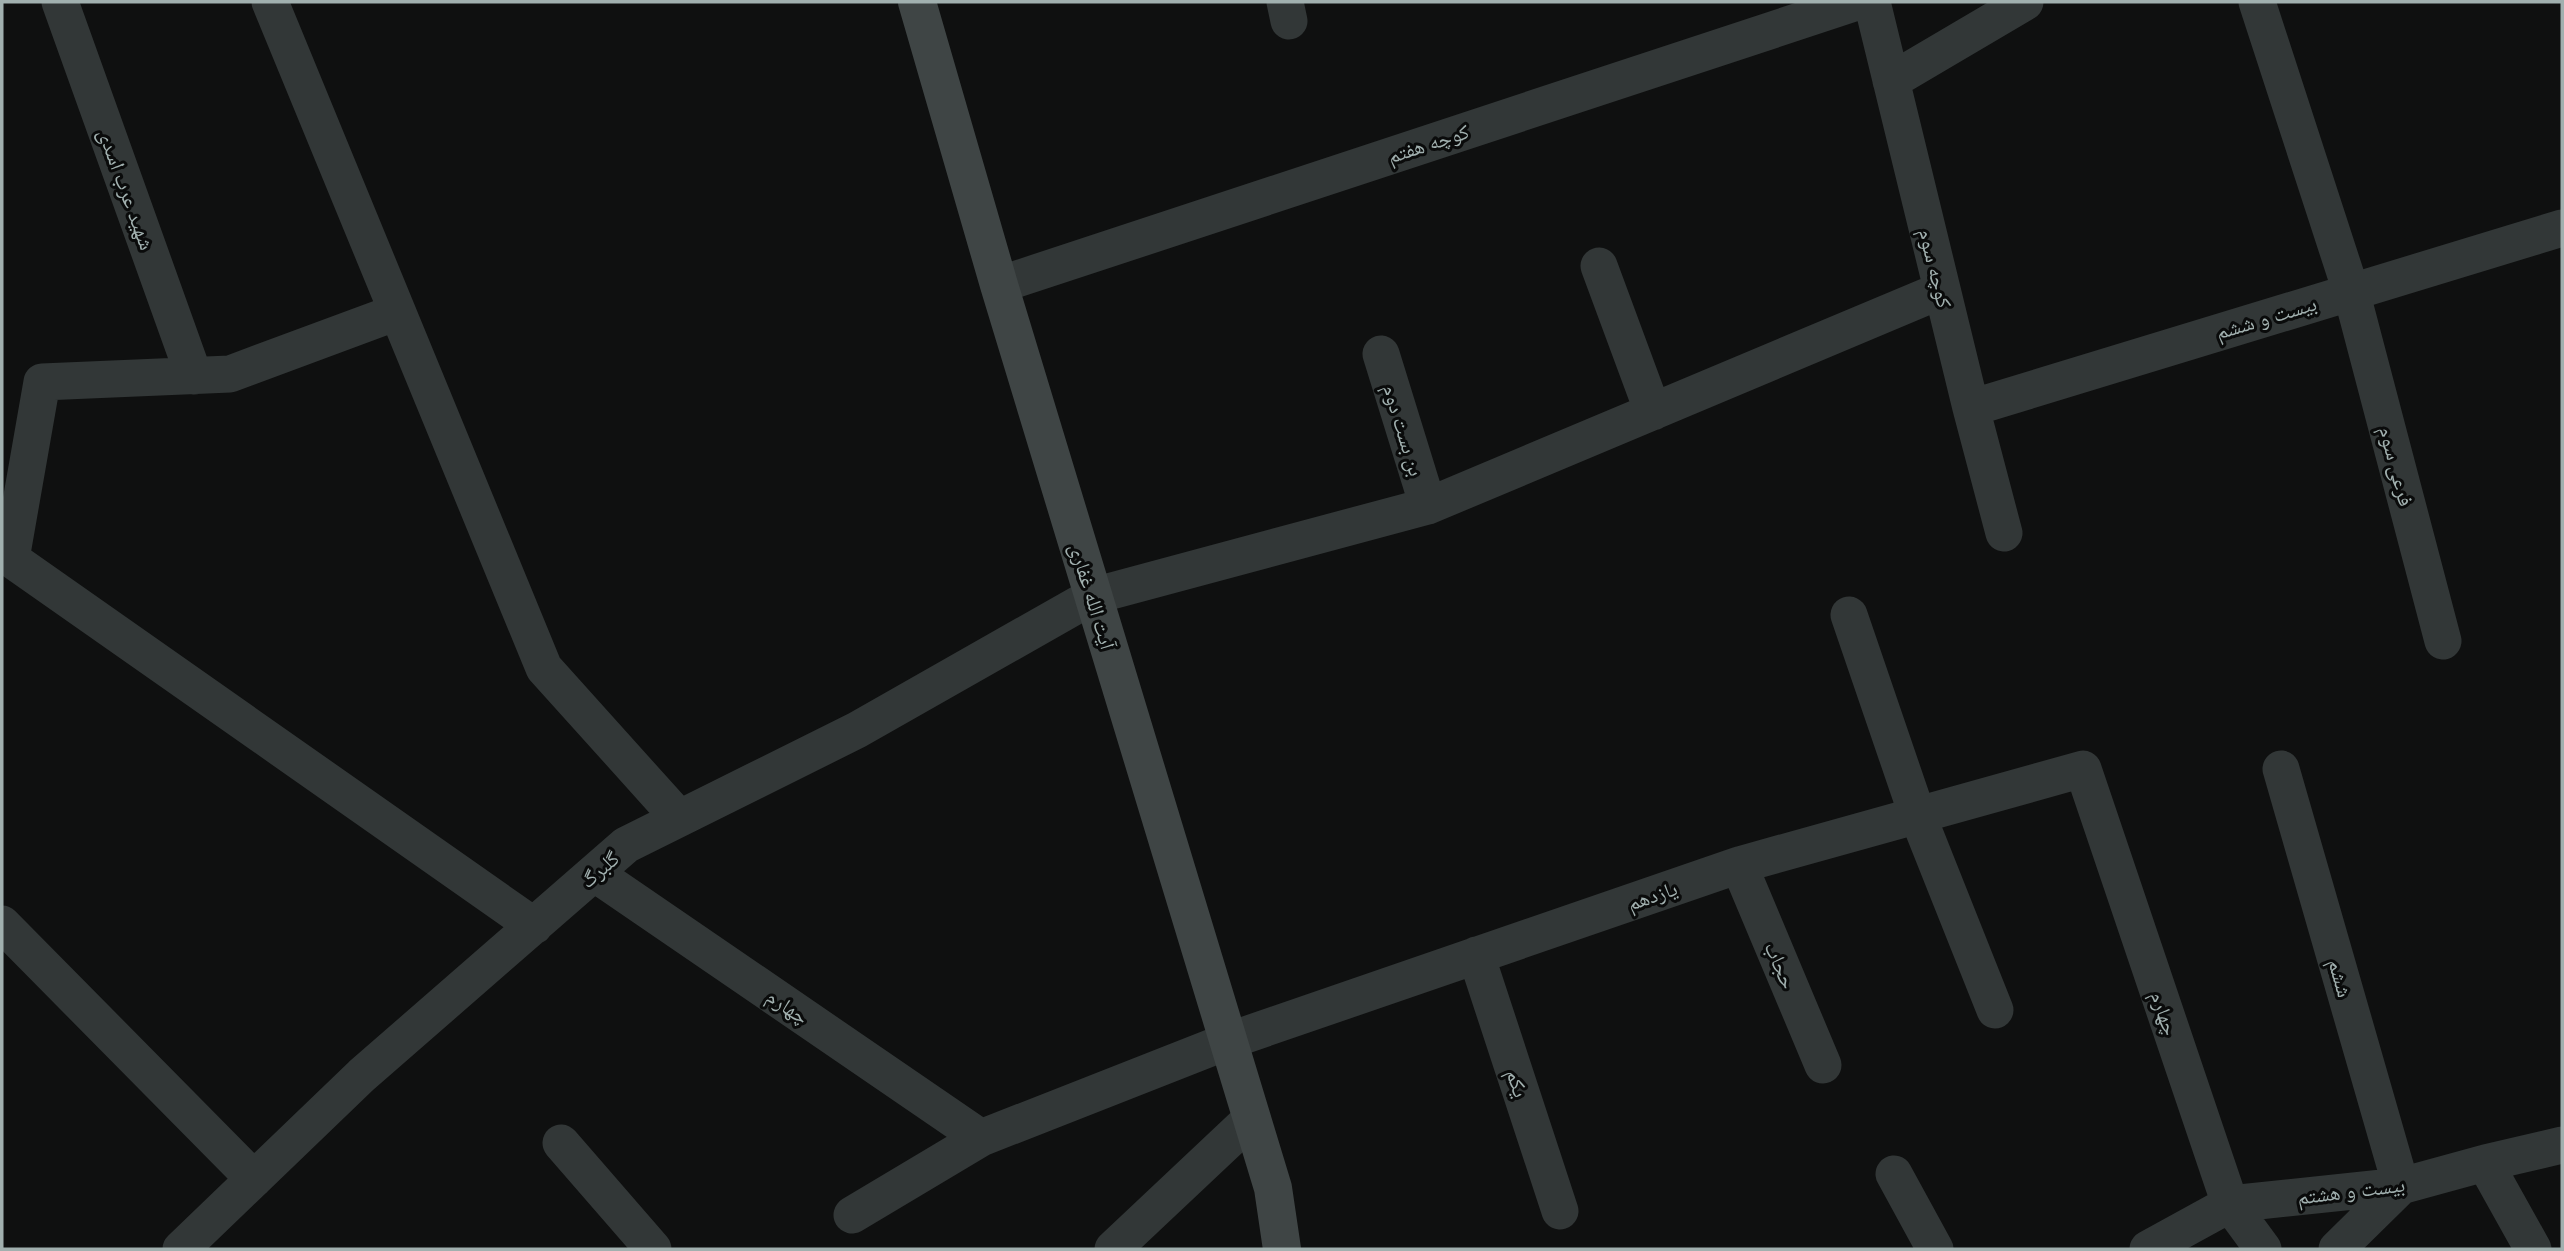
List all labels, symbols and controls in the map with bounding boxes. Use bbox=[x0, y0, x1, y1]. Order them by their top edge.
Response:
street label: کوچه هفتم bbox=[1384, 117, 1473, 170]
street label: شهید عرب اسدی bbox=[92, 124, 162, 254]
street label: کوچه سوم bbox=[1912, 225, 1959, 311]
street label: بیست و ششم bbox=[2212, 288, 2320, 347]
street label: بن بست دوم bbox=[1376, 381, 1431, 480]
street label: فرعی سوم bbox=[2372, 423, 2421, 509]
street label: آیت الله غفاری bbox=[1064, 540, 1123, 653]
street label: گلبرگ bbox=[573, 844, 625, 894]
street label: یازدهم bbox=[1623, 873, 1681, 917]
street label: حجاب bbox=[1759, 937, 1803, 993]
street label: ششم bbox=[2321, 955, 2360, 1001]
street label: چهارم bbox=[761, 982, 815, 1031]
street label: چهارم bbox=[2143, 987, 2186, 1039]
street label: یکم bbox=[1499, 1065, 1536, 1101]
street label: بیست و هشتم bbox=[2295, 1169, 2407, 1211]

